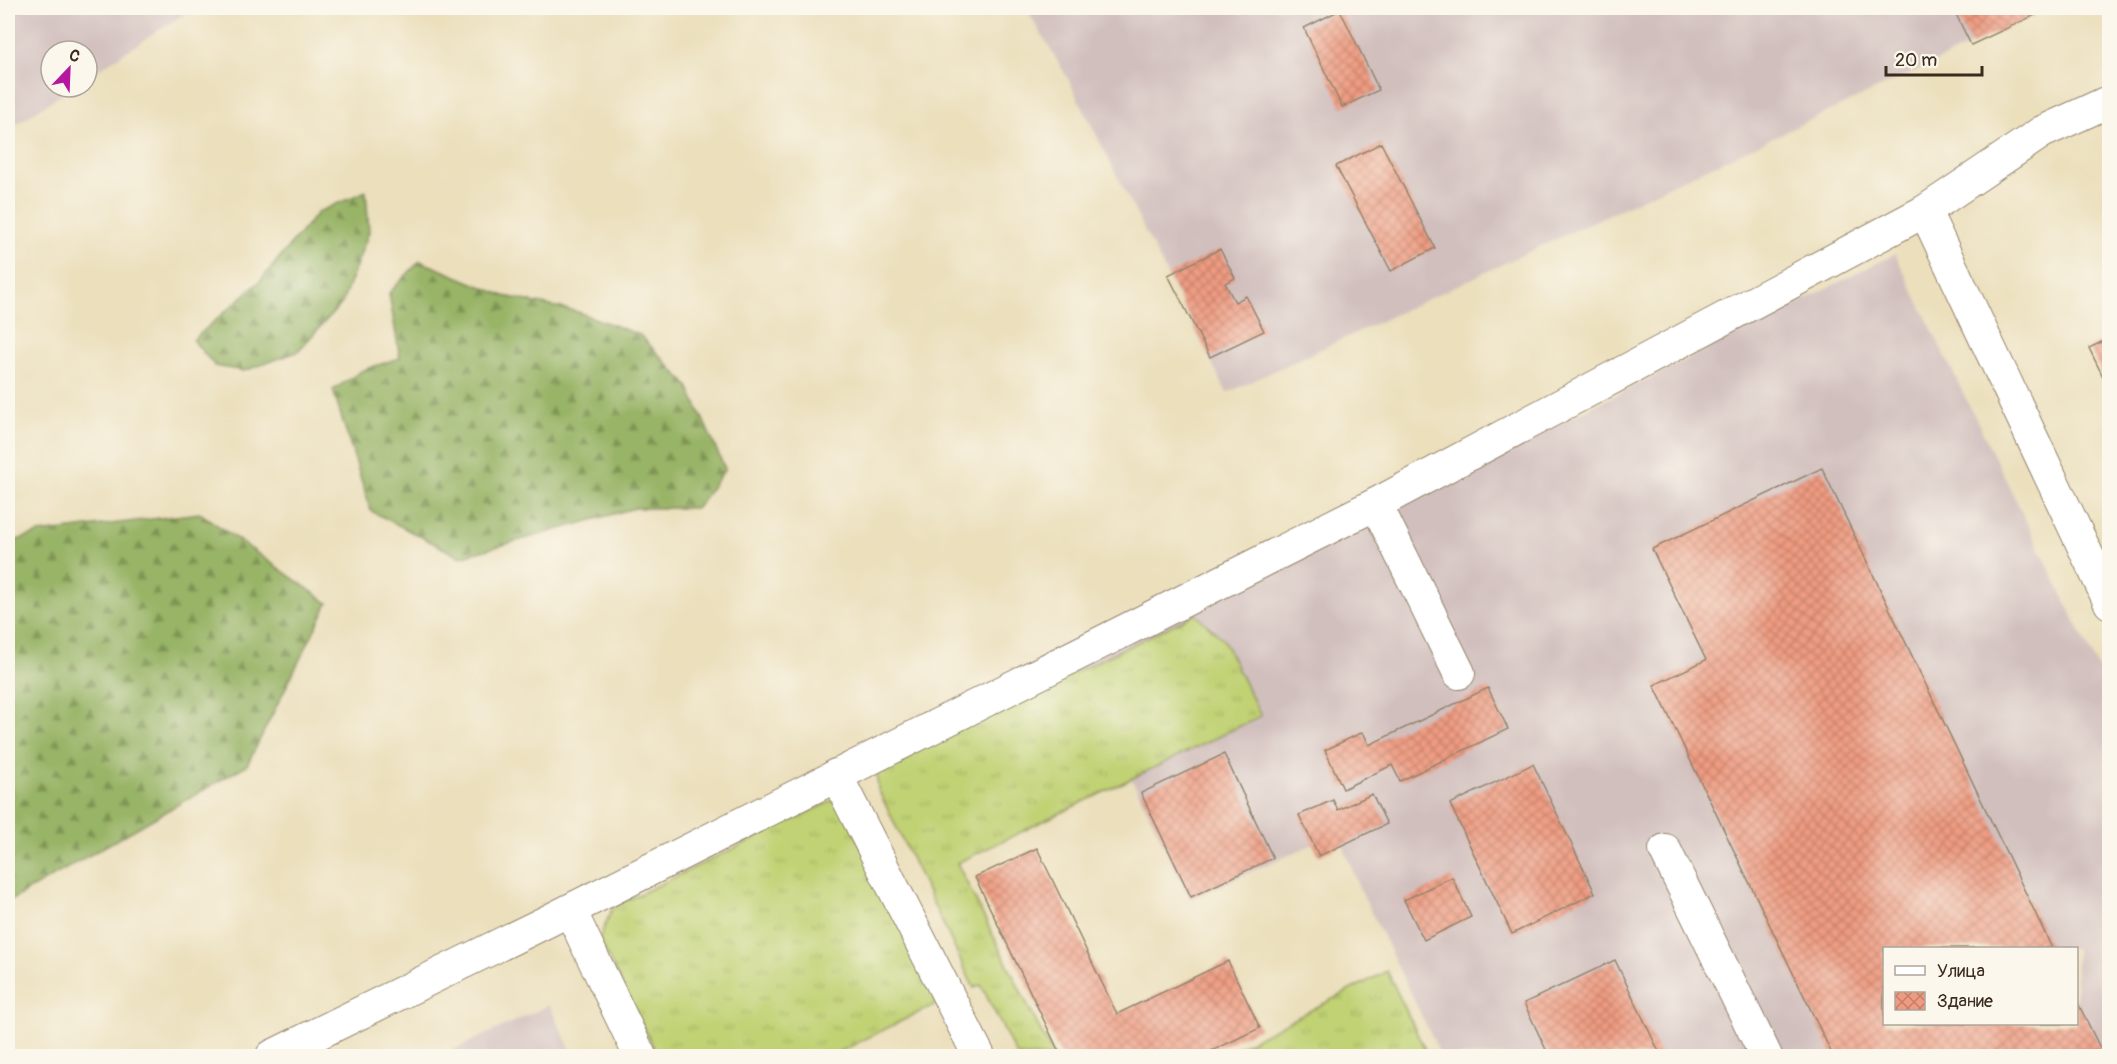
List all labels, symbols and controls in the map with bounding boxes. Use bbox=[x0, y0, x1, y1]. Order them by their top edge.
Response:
north arrow bbox=[39, 39, 99, 99]
scale bar bbox=[1886, 39, 1982, 77]
text: С bbox=[66, 45, 83, 67]
text: 20 m bbox=[1895, 49, 1937, 72]
legend bbox=[1883, 947, 2078, 1025]
text: Улица bbox=[1937, 960, 1985, 983]
text: Здание bbox=[1937, 990, 1993, 1013]

